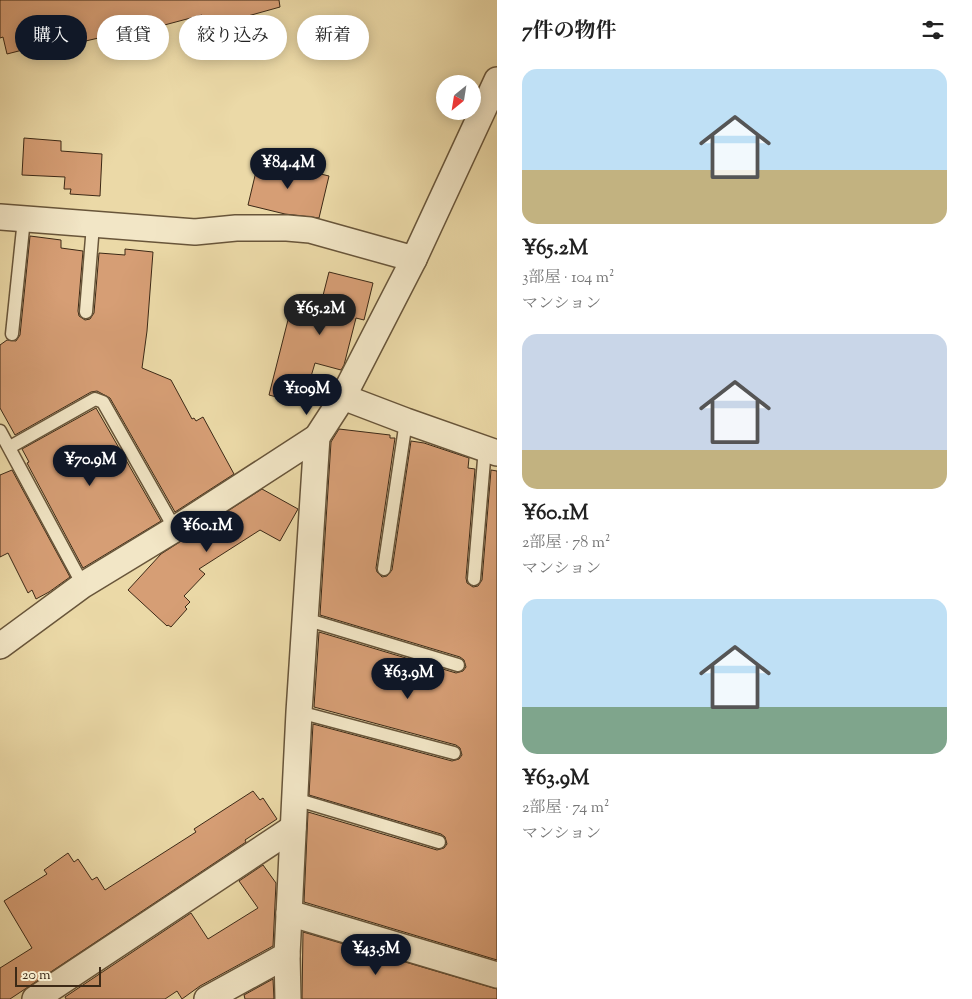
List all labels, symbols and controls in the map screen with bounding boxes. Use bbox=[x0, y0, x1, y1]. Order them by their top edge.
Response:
chip: 購入 bbox=[15, 15, 87, 60]
chip: 賃貸 bbox=[97, 15, 169, 60]
chip: 絞り込み bbox=[179, 15, 287, 60]
chip: 新着 bbox=[297, 15, 369, 60]
icon: filters bbox=[919, 16, 947, 44]
text: 7件の物件 bbox=[522, 17, 617, 47]
north arrow bbox=[436, 75, 481, 120]
map controls bbox=[436, 75, 481, 120]
icon: home bbox=[690, 102, 780, 192]
pin: ¥84.4M bbox=[247, 148, 329, 190]
text: ¥84.4M bbox=[261, 152, 315, 175]
text: ¥65.2M bbox=[522, 234, 588, 264]
text: 3部屋 · 104 m² bbox=[522, 267, 614, 290]
text: マンション bbox=[522, 293, 601, 316]
pin: ¥65.2M bbox=[279, 294, 361, 336]
text: ¥65.2M bbox=[295, 298, 345, 321]
icon: home bbox=[690, 367, 780, 457]
pin: ¥109M bbox=[272, 374, 342, 416]
text: ¥109M bbox=[284, 378, 330, 401]
pin: ¥70.9M bbox=[49, 444, 131, 487]
text: ¥70.9M bbox=[64, 449, 116, 472]
text: ¥60.1M bbox=[522, 499, 589, 529]
pin: ¥60.1M bbox=[166, 510, 248, 553]
text: ¥60.1M bbox=[182, 515, 232, 538]
text: 2部屋 · 78 m² bbox=[522, 532, 610, 555]
text: マンション bbox=[522, 558, 601, 581]
icon: home bbox=[690, 632, 780, 722]
pin: ¥63.9M bbox=[367, 658, 449, 700]
text: ¥63.9M bbox=[382, 662, 434, 685]
text: ¥63.9M bbox=[522, 764, 589, 794]
text: 2部屋 · 74 m² bbox=[522, 797, 609, 820]
text: マンション bbox=[522, 823, 601, 846]
pin: ¥43.5M bbox=[335, 934, 417, 976]
text: ¥43.5M bbox=[352, 938, 400, 961]
scale bar bbox=[15, 964, 101, 987]
text: 20 m bbox=[22, 966, 51, 986]

